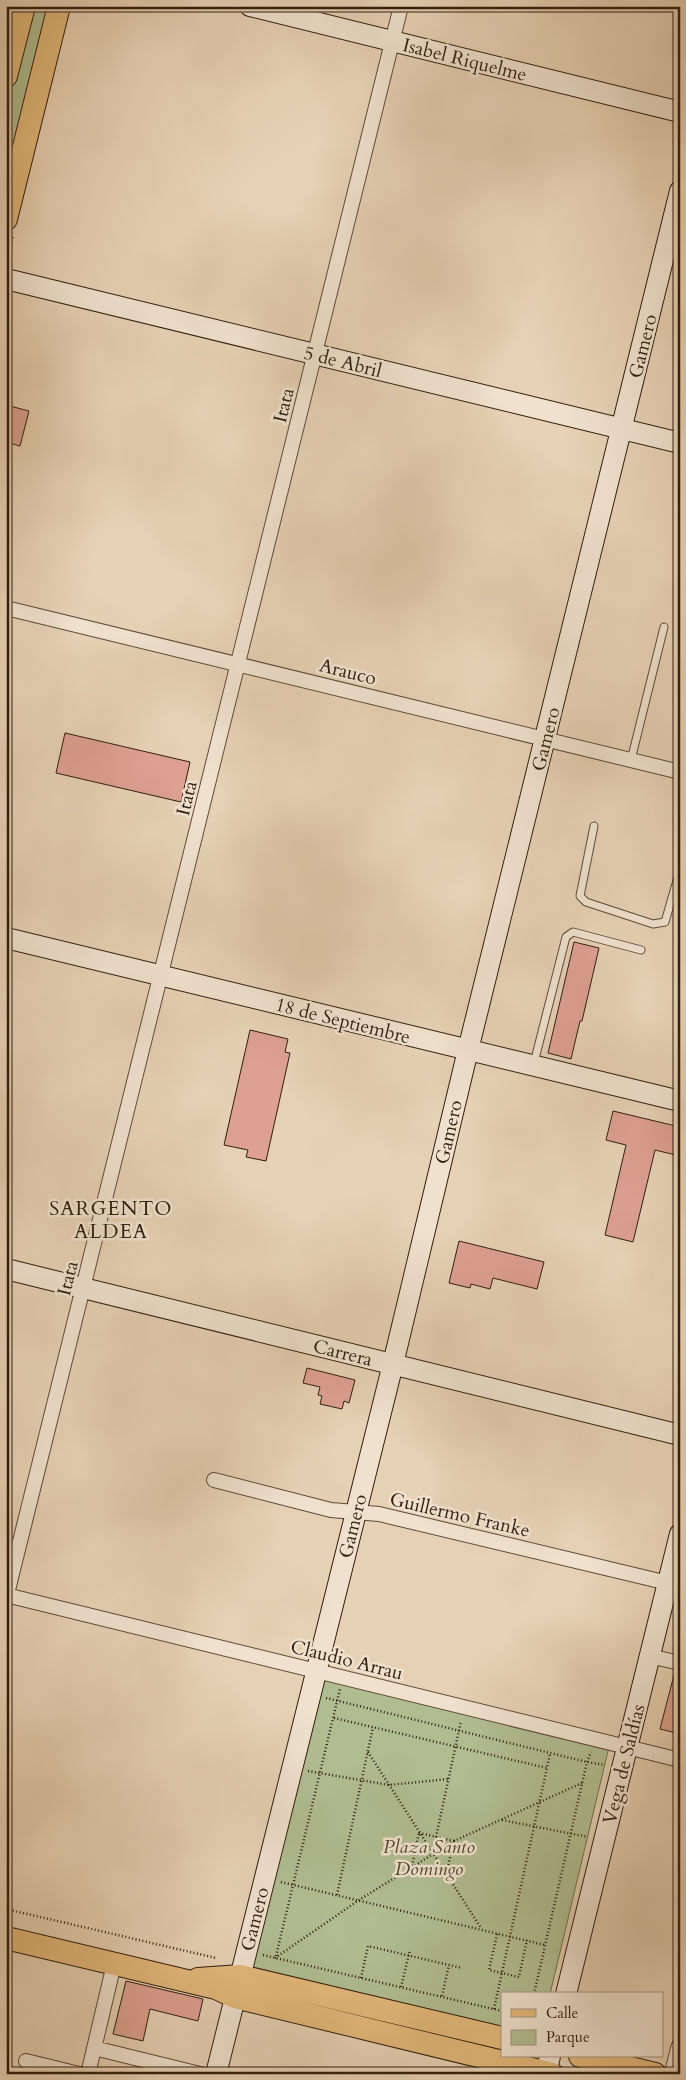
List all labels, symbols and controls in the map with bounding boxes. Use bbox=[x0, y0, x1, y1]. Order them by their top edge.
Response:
street label: Isabel Riquelme bbox=[400, 32, 530, 88]
street label: Gamero bbox=[622, 311, 663, 381]
street label: 5 de Abril bbox=[301, 340, 385, 384]
street label: Itata bbox=[267, 385, 301, 425]
street label: Arauco bbox=[316, 652, 379, 692]
street label: Gamero bbox=[525, 704, 566, 774]
street label: Itata bbox=[170, 778, 204, 818]
street label: 18 de Septiembre bbox=[272, 992, 413, 1050]
street label: Gamero bbox=[429, 1098, 469, 1167]
district label: SARGENTO ALDEA bbox=[49, 1195, 173, 1245]
street label: Itata bbox=[51, 1258, 85, 1298]
street label: Carrera bbox=[310, 1333, 375, 1373]
street label: Guillermo Franke bbox=[387, 1486, 532, 1544]
street label: Gamero bbox=[332, 1491, 373, 1561]
street label: Claudio Arrau bbox=[288, 1633, 406, 1686]
street label: Vega de Saldías bbox=[596, 1701, 651, 1827]
park label: Plaza Santo Domingo bbox=[383, 1834, 475, 1882]
street label: Gamero bbox=[234, 1884, 275, 1954]
legend bbox=[501, 1992, 664, 2058]
text: Calle bbox=[546, 2003, 579, 2023]
text: Parque bbox=[546, 2027, 590, 2047]

